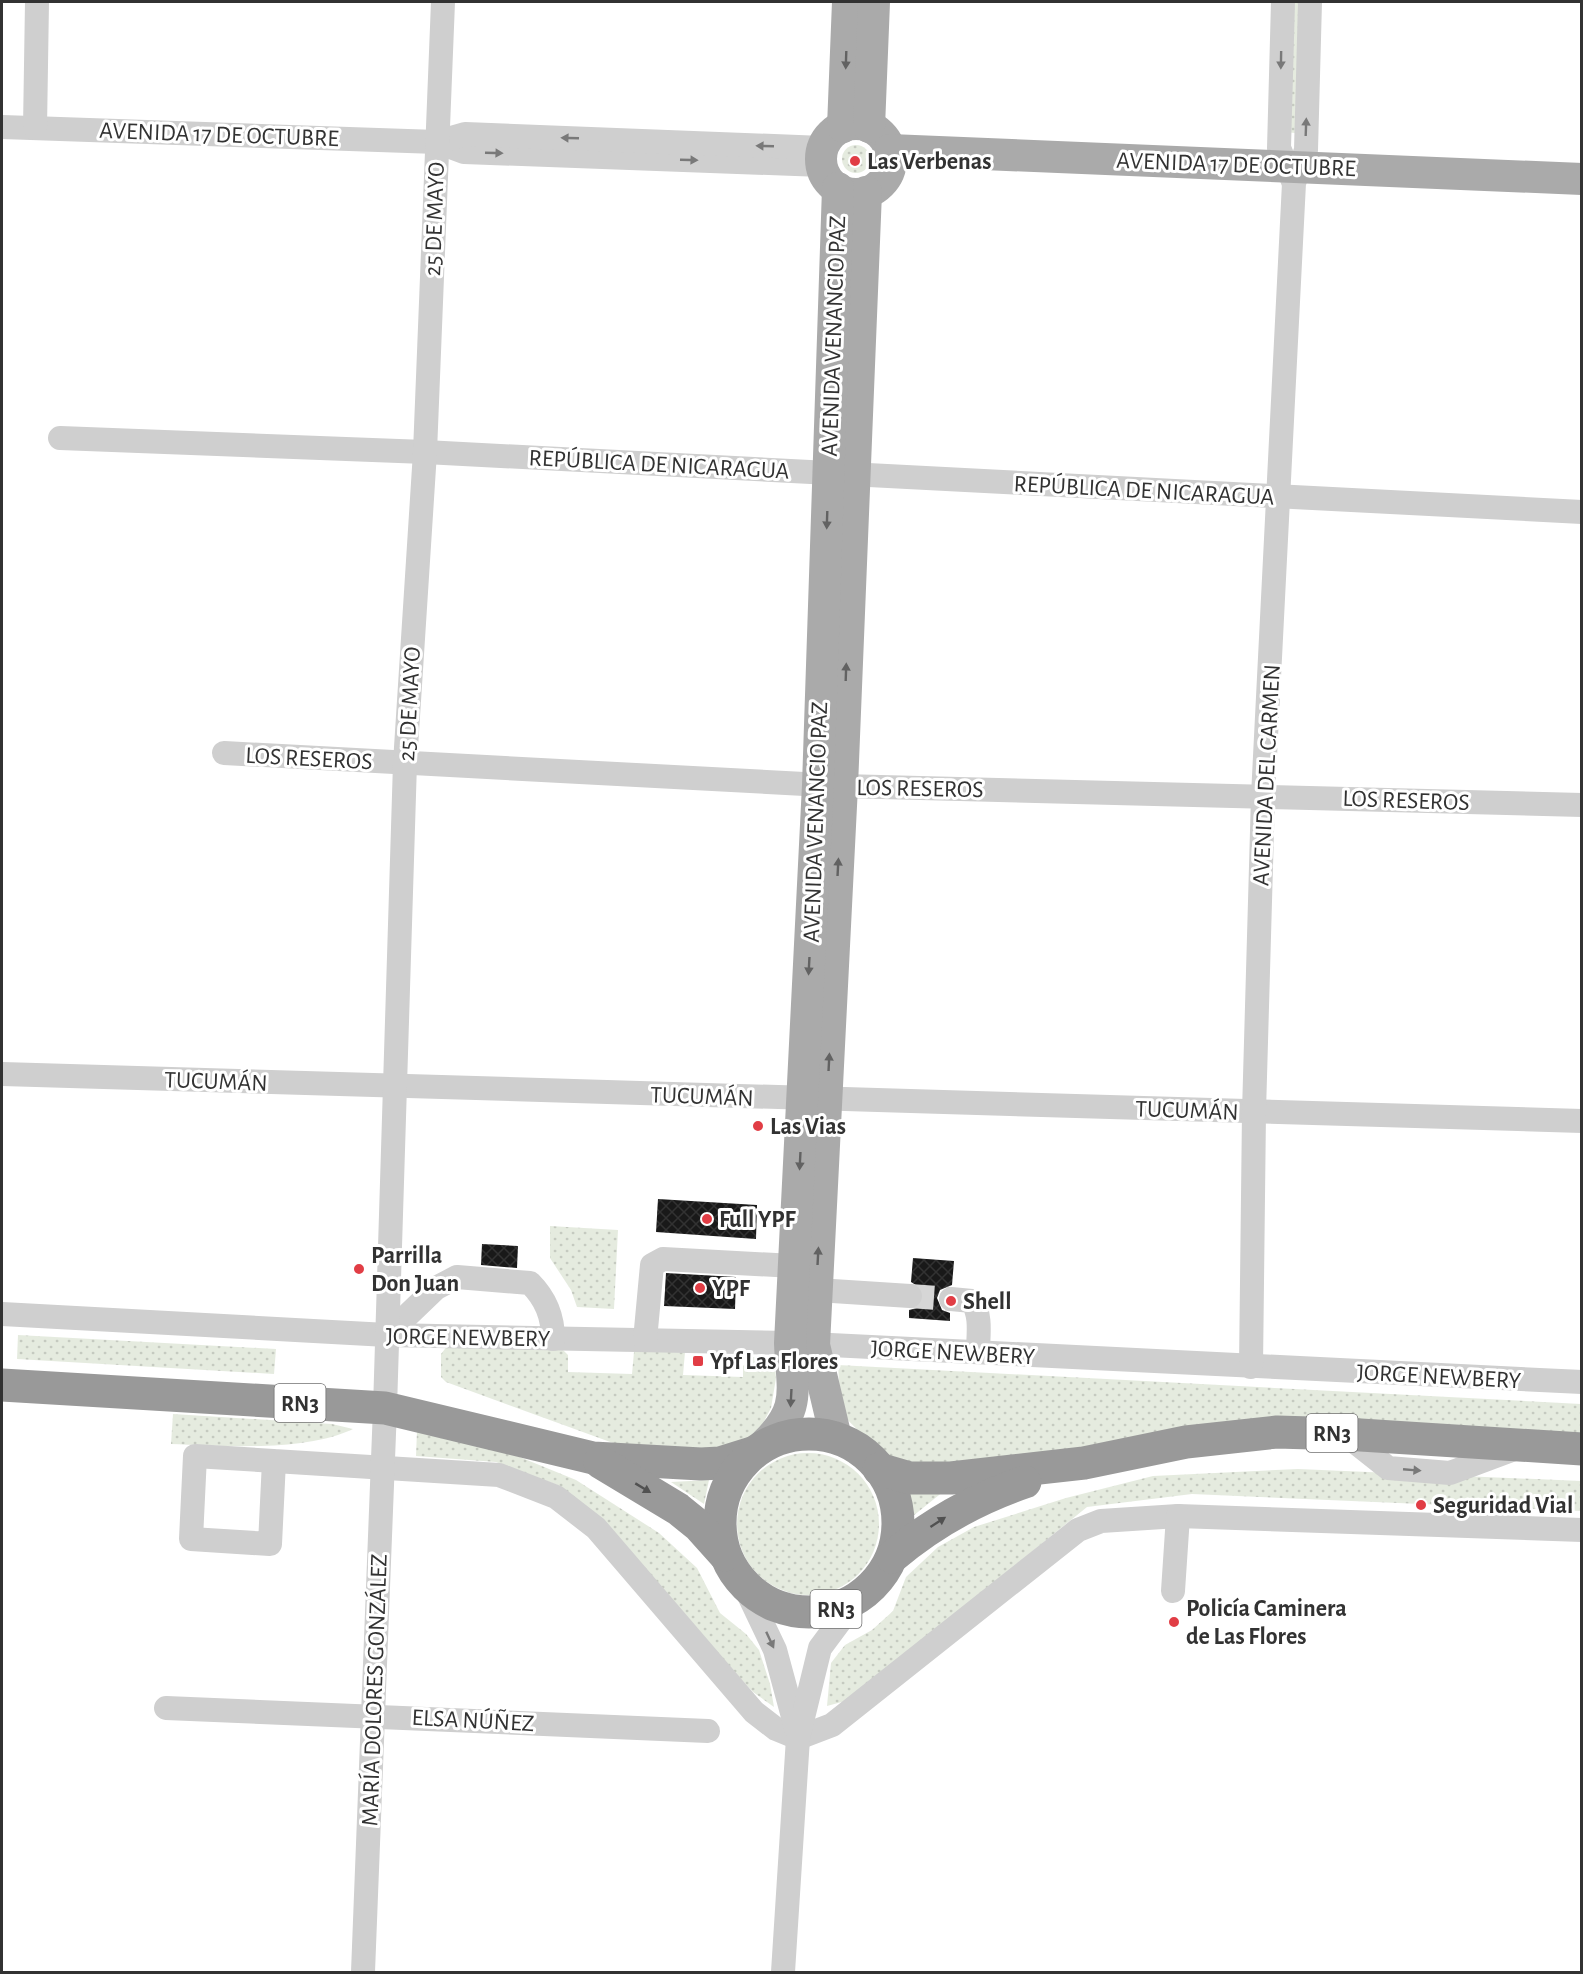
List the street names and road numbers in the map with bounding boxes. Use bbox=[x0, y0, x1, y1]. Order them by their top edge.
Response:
street label: AVENIDA 17 DE OCTUBRE bbox=[99, 119, 340, 151]
street label: AVENIDA 17 DE OCTUBRE bbox=[1116, 149, 1357, 181]
street label: 25 DE MAYO bbox=[421, 161, 449, 277]
street label: AVENIDA VENANCIO PAZ bbox=[818, 215, 850, 457]
street label: REPÚBLICA DE NICARAGUA bbox=[528, 444, 790, 484]
street label: REPÚBLICA DE NICARAGUA bbox=[1013, 470, 1275, 510]
street label: 25 DE MAYO bbox=[395, 646, 425, 762]
street label: AVENIDA DEL CARMEN bbox=[1249, 664, 1285, 886]
street label: AVENIDA VENANCIO PAZ bbox=[800, 701, 832, 943]
street label: LOS RESEROS bbox=[245, 744, 373, 774]
street label: LOS RESEROS bbox=[856, 776, 984, 802]
street label: LOS RESEROS bbox=[1342, 787, 1470, 815]
street label: TUCUMÁN bbox=[164, 1066, 268, 1096]
street label: TUCUMÁN bbox=[650, 1081, 754, 1111]
street label: TUCUMÁN bbox=[1135, 1095, 1239, 1125]
street label: JORGE NEWBERY bbox=[386, 1325, 551, 1351]
street label: JORGE NEWBERY bbox=[870, 1337, 1036, 1369]
street label: JORGE NEWBERY bbox=[1356, 1361, 1522, 1393]
road number: RN3 bbox=[274, 1384, 326, 1422]
road number: RN3 bbox=[1306, 1414, 1358, 1452]
street label: MARÍA DOLORES GONZÁLEZ bbox=[356, 1553, 392, 1827]
road number: RN3 bbox=[810, 1590, 862, 1628]
street label: ELSA NÚÑEZ bbox=[411, 1704, 535, 1736]

